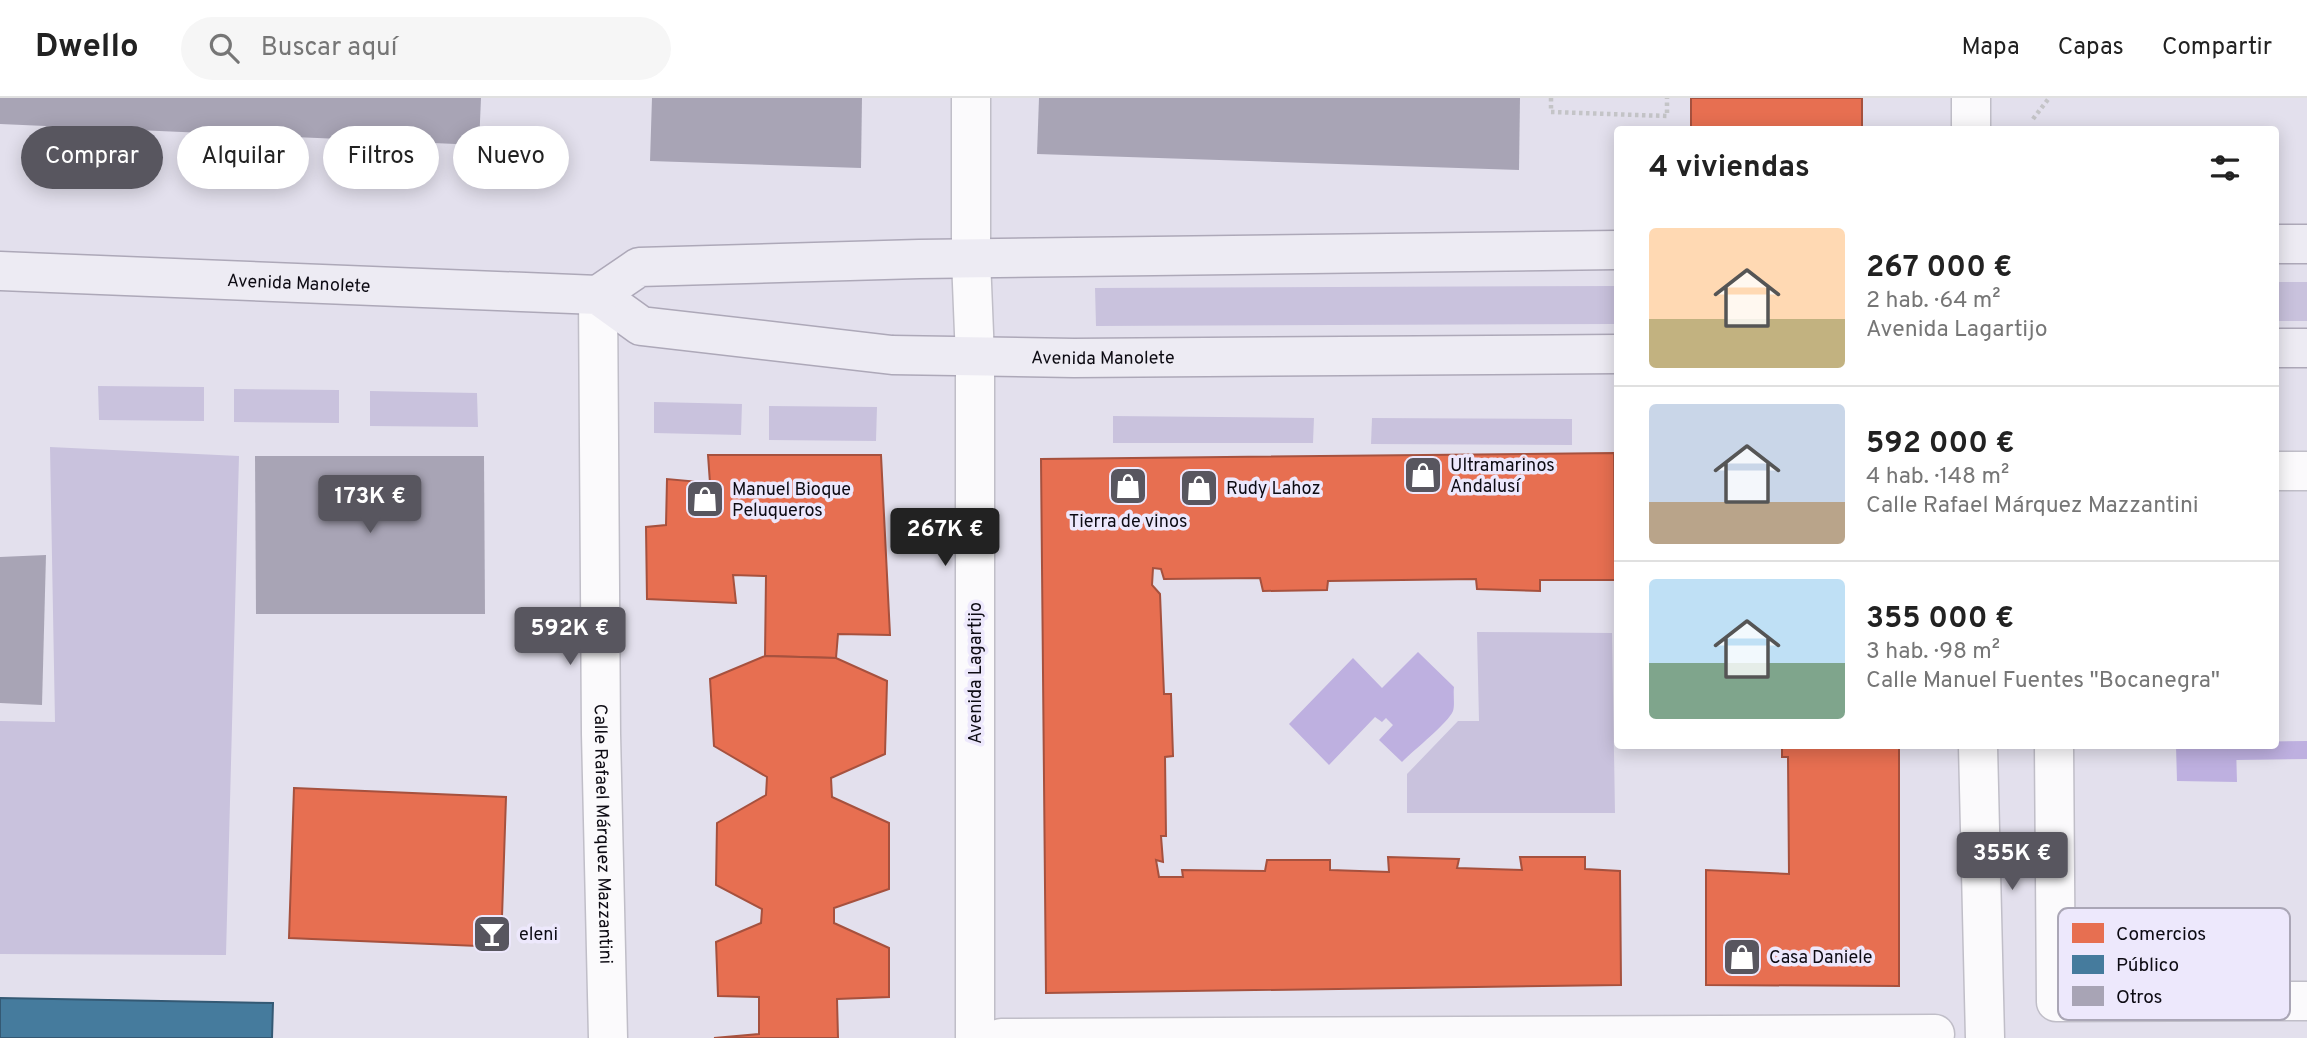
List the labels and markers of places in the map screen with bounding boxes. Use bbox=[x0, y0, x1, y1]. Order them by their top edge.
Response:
shop icon: Ultramarinos Andalusí bbox=[1402, 454, 1444, 496]
place label: Ultramarinos Andalusí bbox=[1450, 455, 1555, 499]
shop icon: Tierra de vinos bbox=[1107, 465, 1149, 507]
shop icon: Rudy Lahoz bbox=[1178, 467, 1220, 509]
pin: 173K € bbox=[313, 476, 427, 535]
shop icon: Manuel Bioque Peluqueros bbox=[684, 478, 726, 520]
place label: Rudy Lahoz bbox=[1226, 478, 1321, 501]
place label: Manuel Bioque Peluqueros bbox=[732, 479, 851, 523]
pin: 267K € bbox=[888, 508, 1002, 568]
place label: Tierra de vinos bbox=[1069, 511, 1187, 534]
pin: 592K € bbox=[513, 608, 627, 667]
pin: 355K € bbox=[1955, 832, 2069, 892]
bar icon: eleni bbox=[471, 913, 513, 955]
place label: eleni bbox=[519, 924, 558, 947]
shop icon: Casa Daniele bbox=[1721, 936, 1763, 978]
place label: Casa Daniele bbox=[1769, 947, 1873, 970]

